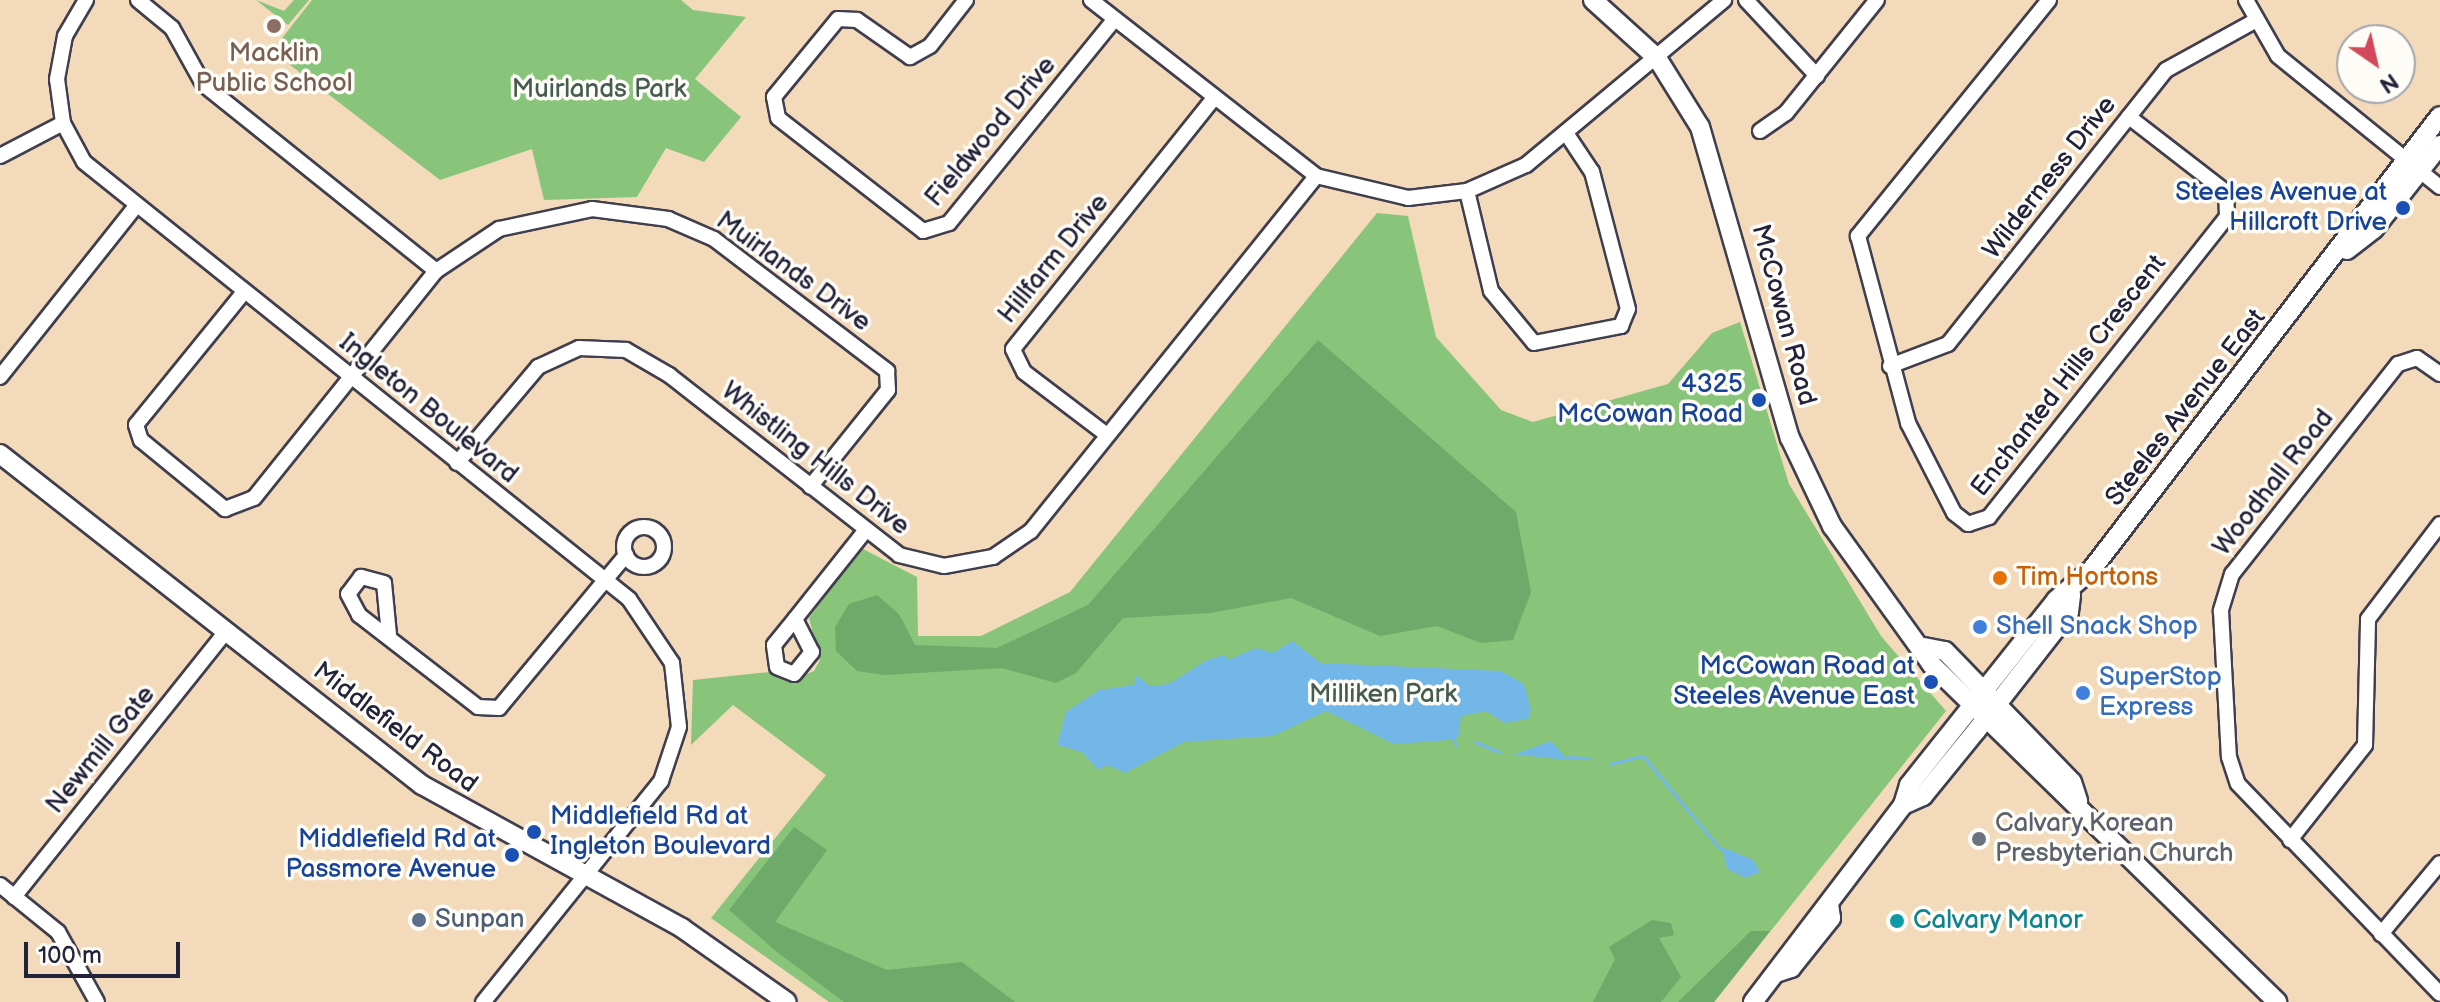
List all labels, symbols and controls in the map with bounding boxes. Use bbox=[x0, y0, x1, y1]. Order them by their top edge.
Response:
marker: Macklin Public School bbox=[265, 17, 283, 35]
north arrow bbox=[2336, 24, 2416, 104]
place label: Macklin Public School bbox=[195, 38, 353, 100]
street label: Fieldwood Drive bbox=[919, 51, 1063, 213]
text: N bbox=[2374, 67, 2403, 98]
park label: Muirlands Park bbox=[512, 74, 686, 106]
street label: Wilderness Drive bbox=[1977, 90, 2123, 266]
place label: Steeles Avenue at Hillcroft Drive bbox=[2175, 177, 2387, 238]
street label: Hillfarm Drive bbox=[992, 188, 1116, 330]
marker: Steeles Avenue at Hillcroft Drive bbox=[2394, 199, 2412, 217]
street label: Muirlands Drive bbox=[710, 206, 876, 338]
street label: McCowan Road bbox=[1744, 221, 1822, 409]
street label: Enchanted Hills Crescent bbox=[1965, 249, 2173, 503]
street label: Steeles Avenue East bbox=[2099, 303, 2273, 513]
street label: Ingleton Boulevard bbox=[332, 327, 524, 491]
place label: 4325 McCowan Road bbox=[1557, 369, 1743, 430]
street label: Whistling Hills Drive bbox=[715, 376, 915, 542]
marker: 4325 McCowan Road bbox=[1750, 391, 1768, 409]
street label: Woodhall Road bbox=[2207, 404, 2341, 562]
place label: Tim Hortons bbox=[2016, 562, 2158, 594]
marker: Tim Hortons bbox=[1991, 569, 2009, 587]
place label: Shell Snack Shop bbox=[1996, 611, 2199, 643]
marker: Shell Snack Shop bbox=[1971, 618, 1989, 636]
place label: McCowan Road at Steeles Avenue East bbox=[1673, 651, 1915, 712]
street label: Middlefield Road bbox=[307, 656, 483, 800]
place label: SuperStop Express bbox=[2099, 662, 2222, 724]
marker: McCowan Road at Steeles Avenue East bbox=[1922, 673, 1940, 691]
park label: Milliken Park bbox=[1309, 679, 1457, 711]
street label: Newmill Gate bbox=[40, 680, 162, 820]
marker: SuperStop Express bbox=[2074, 684, 2092, 702]
place label: Middlefield Rd at Ingleton Boulevard bbox=[550, 801, 771, 862]
place label: Calvary Korean Presbyterian Church bbox=[1995, 808, 2233, 870]
marker: Middlefield Rd at Ingleton Boulevard bbox=[525, 823, 543, 841]
place label: Middlefield Rd at Passmore Avenue bbox=[285, 824, 496, 886]
marker: Calvary Korean Presbyterian Church bbox=[1970, 830, 1988, 848]
marker: Middlefield Rd at Passmore Avenue bbox=[503, 846, 521, 864]
place label: Sunpan bbox=[435, 904, 524, 936]
place label: Calvary Manor bbox=[1913, 905, 2084, 937]
marker: Sunpan bbox=[410, 911, 428, 929]
marker: Calvary Manor bbox=[1888, 912, 1906, 930]
scale bar bbox=[28, 926, 184, 976]
text: 100 m bbox=[38, 941, 102, 970]

